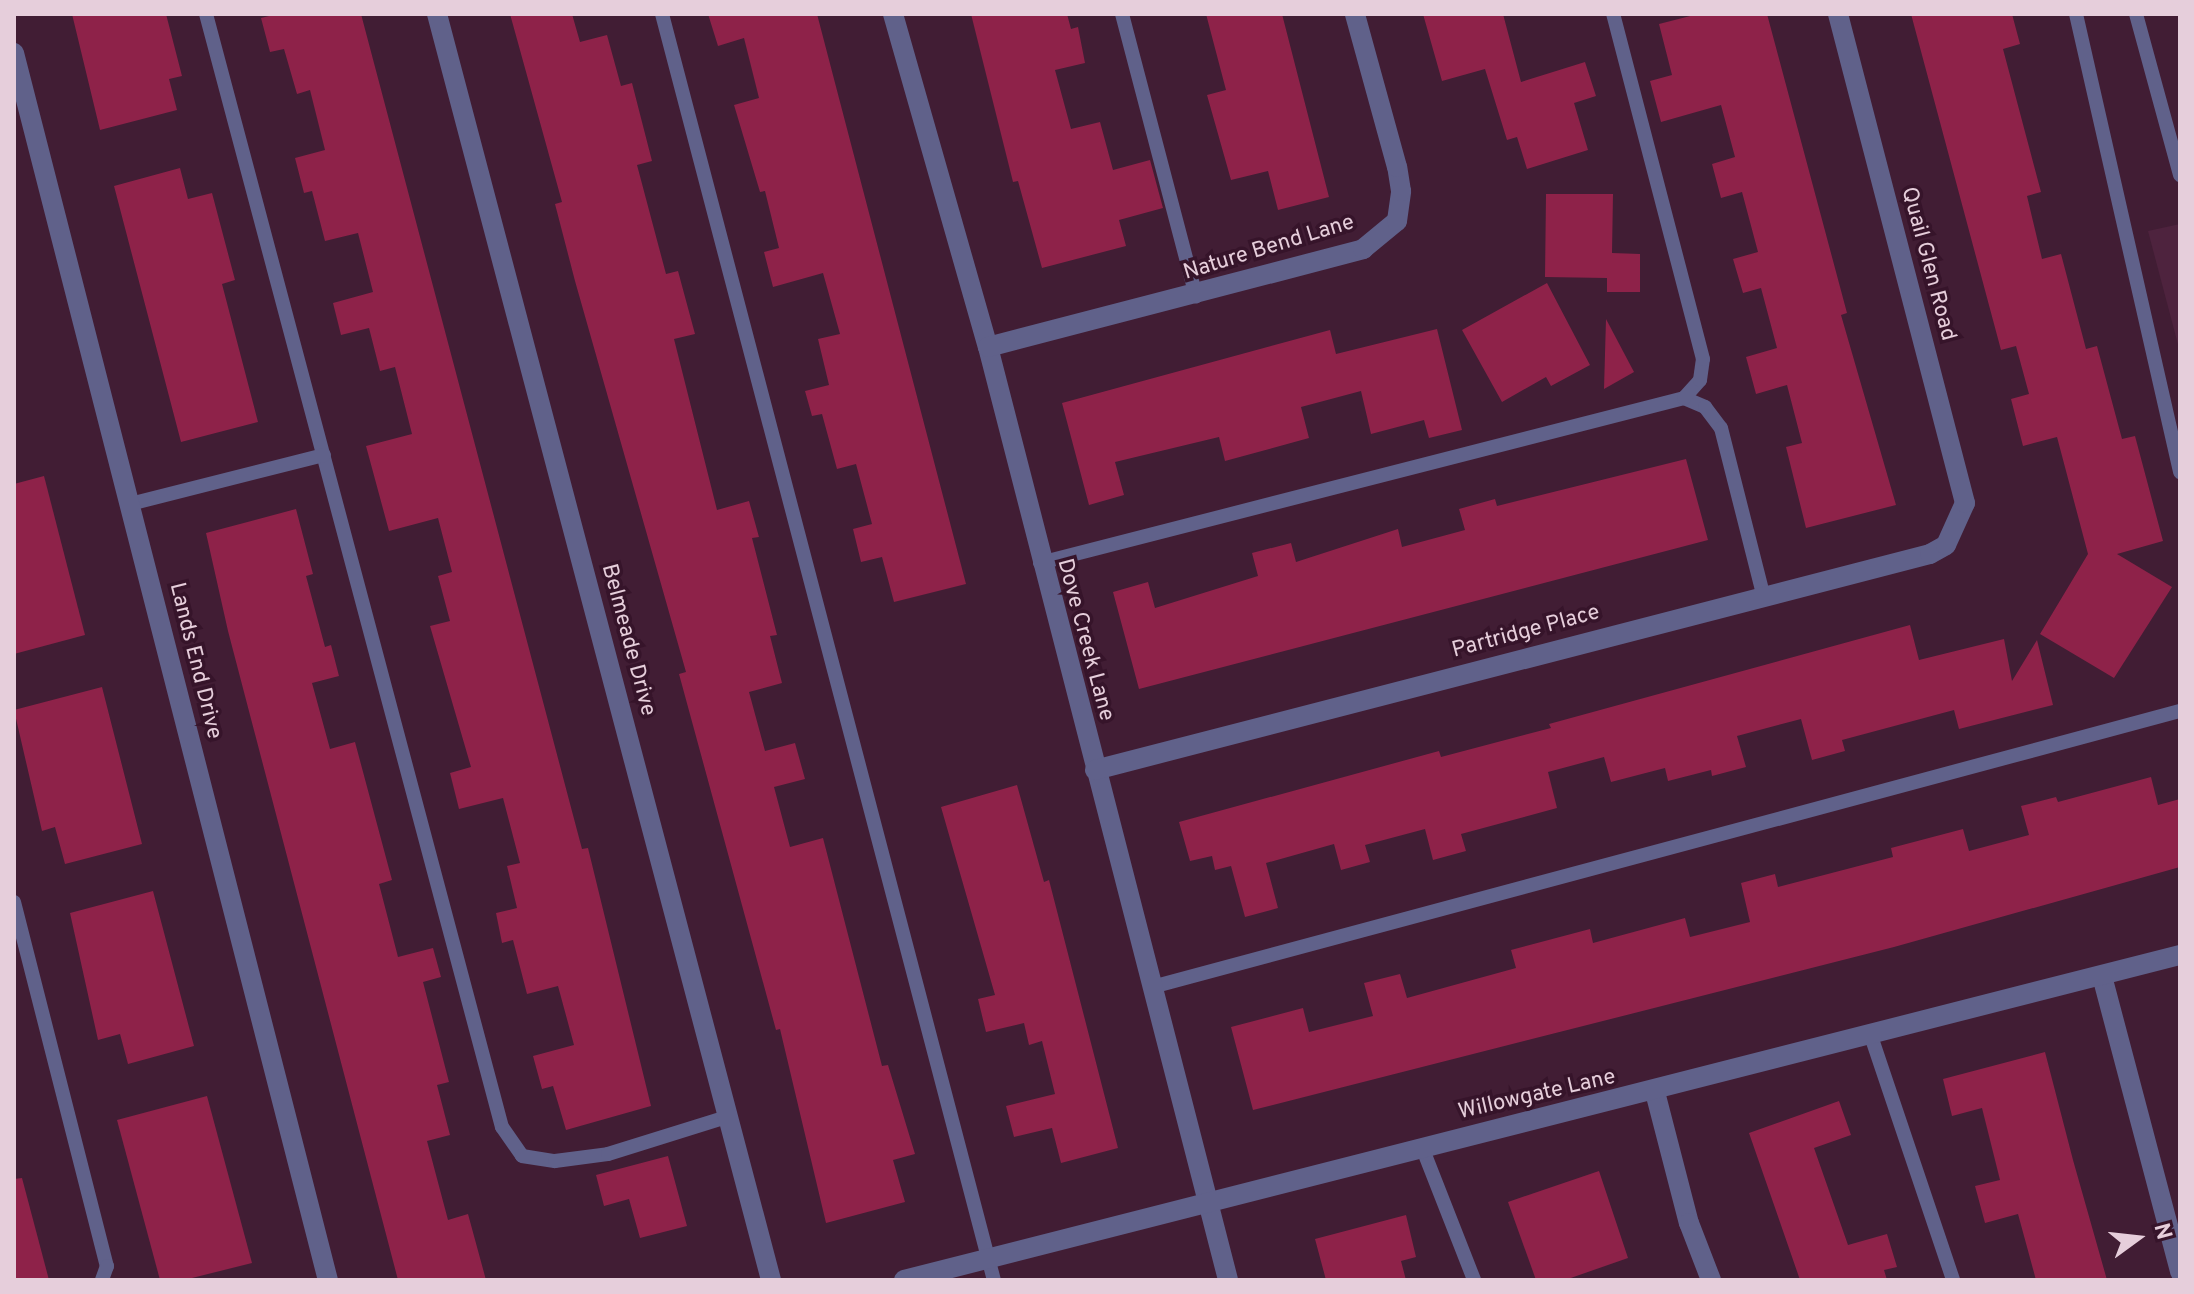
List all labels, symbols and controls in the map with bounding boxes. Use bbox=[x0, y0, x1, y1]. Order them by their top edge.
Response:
street label: Quail Glen Road bbox=[1895, 184, 1961, 344]
street label: Nature Bend Lane bbox=[1180, 209, 1358, 287]
street label: Dove Creek Lane bbox=[1051, 556, 1119, 724]
street label: Belmeade Drive bbox=[595, 561, 661, 719]
street label: Lands End Drive bbox=[163, 580, 227, 742]
street label: Partridge Place bbox=[1449, 600, 1603, 664]
street label: Willowgate Lane bbox=[1456, 1064, 1618, 1126]
north arrow bbox=[2098, 1198, 2178, 1278]
text: N bbox=[2147, 1221, 2177, 1243]

